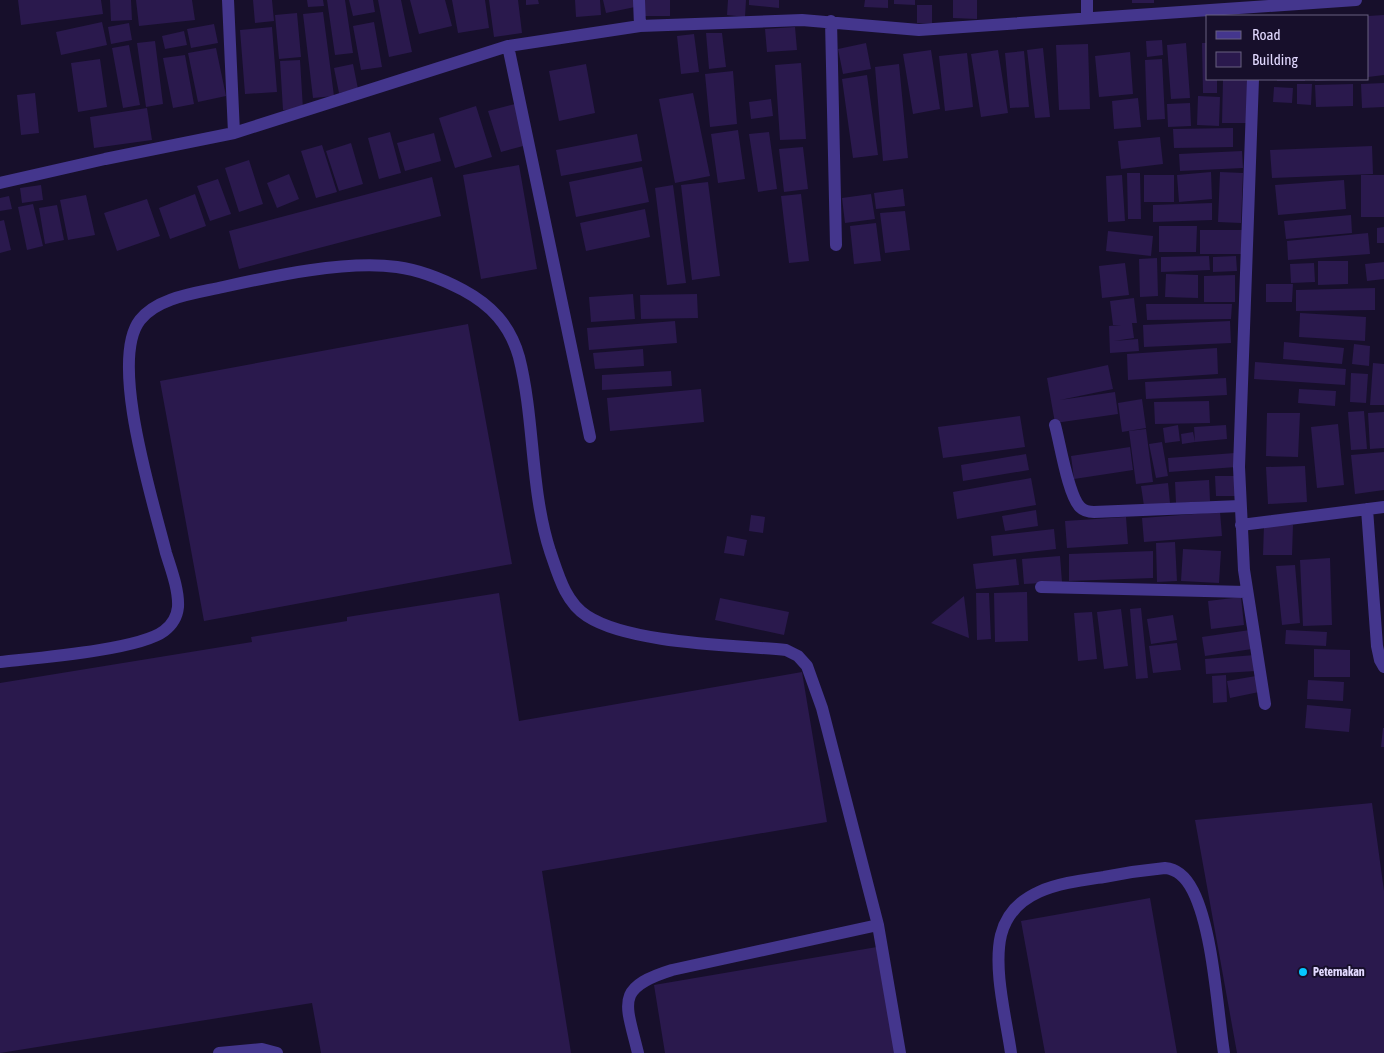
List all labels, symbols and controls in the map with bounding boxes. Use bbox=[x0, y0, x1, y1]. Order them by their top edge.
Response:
legend bbox=[1206, 15, 1369, 80]
text: Road bbox=[1252, 26, 1281, 43]
text: Building bbox=[1252, 51, 1298, 68]
place label: Peternakan bbox=[1313, 965, 1365, 979]
marker: Peternakan bbox=[1297, 966, 1309, 978]

